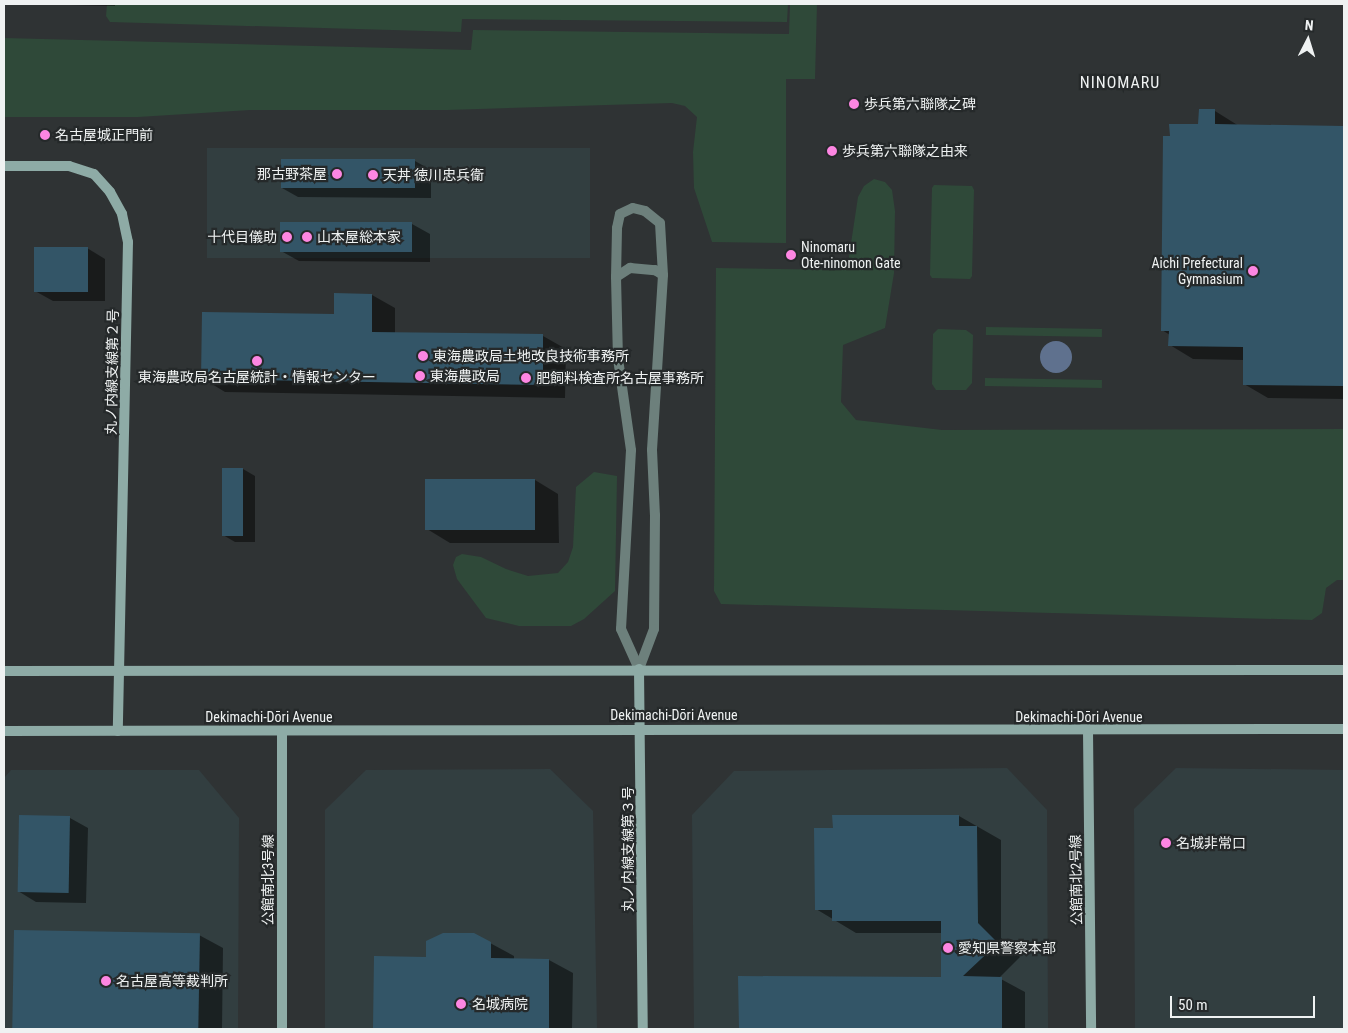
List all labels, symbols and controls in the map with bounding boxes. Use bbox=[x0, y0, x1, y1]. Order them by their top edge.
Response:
north arrow bbox=[1283, 15, 1333, 65]
text: N bbox=[1304, 17, 1314, 33]
district label: NINOMARU bbox=[1079, 73, 1161, 93]
place label: 歩兵第六聯隊之碑 bbox=[864, 96, 976, 112]
marker: 歩兵第六聯隊之碑 bbox=[848, 98, 860, 110]
place label: 名古屋城正門前 bbox=[55, 127, 153, 143]
marker: 名古屋城正門前 bbox=[39, 129, 51, 141]
place label: 歩兵第六聯隊之由来 bbox=[842, 143, 968, 159]
marker: 歩兵第六聯隊之由来 bbox=[826, 145, 838, 157]
place label: 那古野茶屋 bbox=[257, 166, 327, 182]
place label: 天丼 徳川忠兵衛 bbox=[383, 167, 484, 183]
marker: 那古野茶屋 bbox=[331, 168, 343, 180]
marker: 天丼 徳川忠兵衛 bbox=[367, 169, 379, 181]
place label: 十代目儀助 bbox=[207, 229, 277, 245]
place label: 山本屋総本家 bbox=[317, 229, 401, 245]
marker: 十代目儀助 bbox=[281, 231, 293, 243]
marker: 山本屋総本家 bbox=[301, 231, 313, 243]
place label: Ninomaru Ote-ninomon Gate bbox=[801, 239, 901, 272]
marker: Ninomaru Ote-ninomon Gate bbox=[785, 249, 797, 261]
place label: Aichi Prefectural Gymnasium bbox=[1151, 255, 1243, 288]
marker: Aichi Prefectural Gymnasium bbox=[1247, 265, 1259, 277]
street label: 丸ノ内線支線第２号 bbox=[103, 309, 121, 435]
place label: 東海農政局土地改良技術事務所 bbox=[433, 348, 629, 364]
marker: 東海農政局土地改良技術事務所 bbox=[417, 350, 429, 362]
marker: 東海農政局名古屋統計・情報センター bbox=[251, 355, 263, 367]
place label: 東海農政局 bbox=[430, 368, 500, 384]
place label: 東海農政局名古屋統計・情報センター bbox=[138, 369, 376, 385]
marker: 東海農政局 bbox=[414, 370, 426, 382]
place label: 肥飼料検査所名古屋事務所 bbox=[536, 370, 704, 386]
marker: 肥飼料検査所名古屋事務所 bbox=[520, 372, 532, 384]
street label: Dekimachi-Dōri Avenue bbox=[610, 707, 738, 723]
street label: Dekimachi-Dōri Avenue bbox=[205, 709, 333, 725]
street label: Dekimachi-Dōri Avenue bbox=[1015, 709, 1143, 725]
street label: 丸ノ内線支線第３号 bbox=[620, 786, 636, 912]
street label: 公館南北2号線 bbox=[1067, 834, 1085, 926]
street label: 公館南北3号線 bbox=[260, 835, 276, 925]
place label: 名城非常口 bbox=[1176, 835, 1246, 851]
marker: 名城非常口 bbox=[1160, 837, 1172, 849]
place label: 愛知県警察本部 bbox=[958, 940, 1056, 956]
marker: 愛知県警察本部 bbox=[942, 942, 954, 954]
place label: 名古屋高等裁判所 bbox=[116, 973, 228, 989]
marker: 名古屋高等裁判所 bbox=[100, 975, 112, 987]
scale bar bbox=[1173, 986, 1318, 1018]
place label: 名城病院 bbox=[472, 996, 528, 1012]
text: 50 m bbox=[1178, 996, 1208, 1014]
marker: 名城病院 bbox=[454, 997, 468, 1011]

